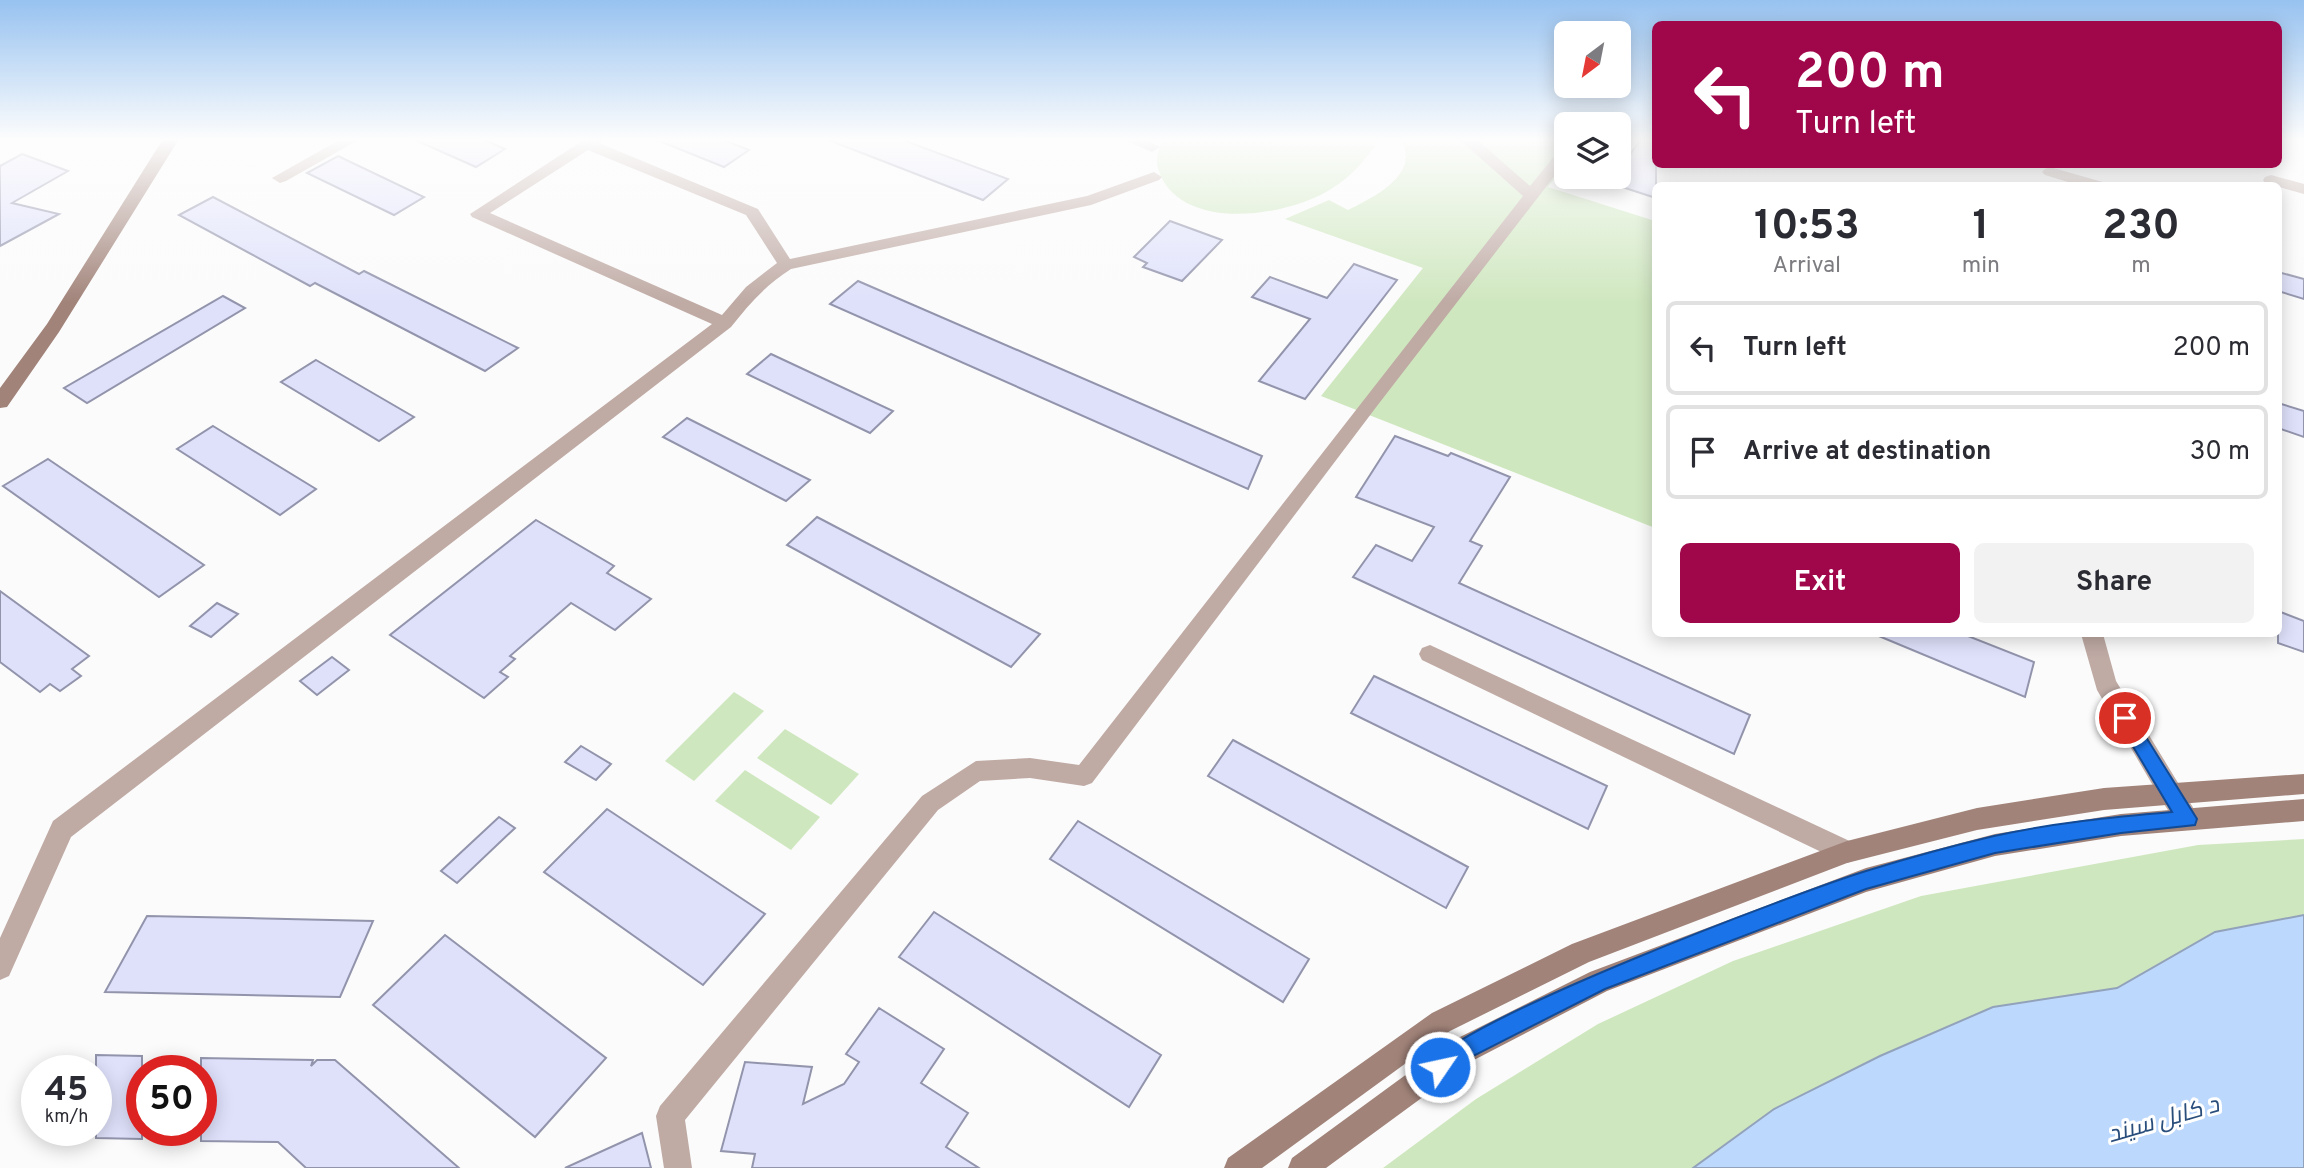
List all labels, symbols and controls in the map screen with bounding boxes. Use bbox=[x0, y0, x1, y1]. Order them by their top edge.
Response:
north arrow bbox=[1554, 21, 1631, 98]
map controls bbox=[1554, 21, 1631, 189]
text: 200 m bbox=[1795, 44, 1945, 106]
icon: left bbox=[1680, 49, 1771, 140]
text: Turn left bbox=[1795, 105, 1916, 145]
button: layers bbox=[1554, 112, 1631, 189]
text: 10:53 bbox=[1754, 201, 1860, 254]
text: 1 bbox=[1972, 201, 1989, 254]
text: 230 bbox=[2102, 201, 2180, 254]
text: Arrival bbox=[1773, 252, 1841, 281]
text: min bbox=[1962, 252, 2000, 281]
text: m bbox=[2131, 252, 2151, 281]
icon: left bbox=[1684, 329, 1722, 367]
text: Turn left bbox=[1743, 332, 1847, 365]
text: 200 m bbox=[2173, 332, 2250, 365]
icon: arrive bbox=[1684, 433, 1722, 471]
text: Arrive at destination bbox=[1743, 436, 1991, 469]
text: 30 m bbox=[2190, 436, 2250, 469]
button: Exit bbox=[1680, 543, 1960, 623]
button: Share bbox=[1974, 543, 2254, 623]
pin bbox=[2095, 688, 2155, 748]
icon: arrive bbox=[2106, 699, 2144, 737]
position arrow bbox=[1403, 1030, 1477, 1104]
speed limit sign: 50 bbox=[126, 1055, 217, 1146]
text: 45 bbox=[45, 1069, 88, 1113]
water label: د کابل سيند bbox=[2104, 1090, 2224, 1151]
text: km/h bbox=[45, 1106, 88, 1129]

